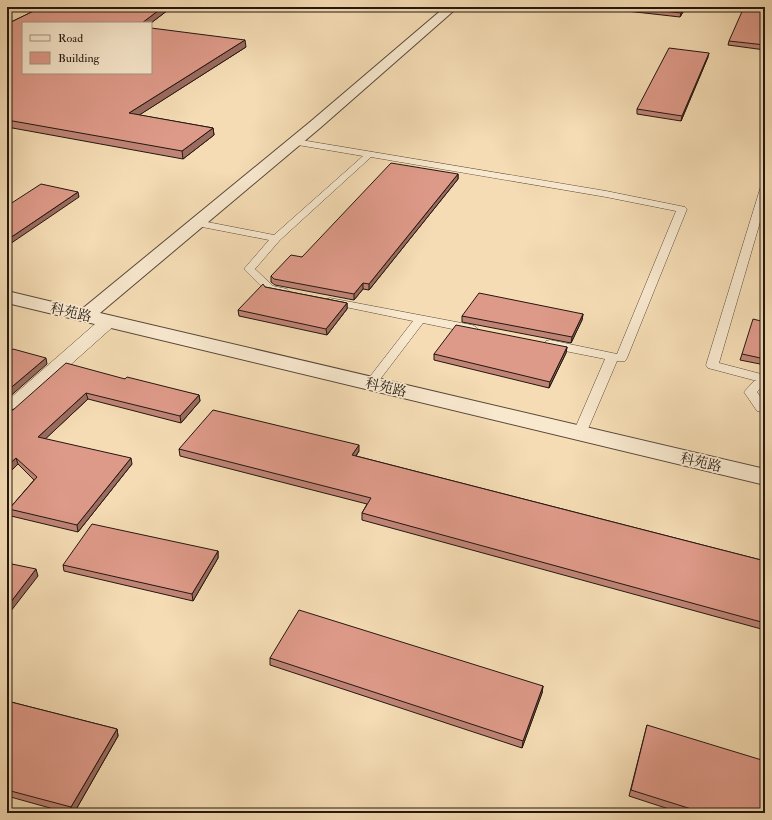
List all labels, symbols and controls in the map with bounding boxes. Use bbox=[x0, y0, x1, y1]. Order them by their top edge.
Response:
legend bbox=[22, 22, 152, 74]
text: Road bbox=[58, 31, 83, 46]
text: Building bbox=[58, 51, 101, 66]
street label: 科苑路 bbox=[49, 299, 93, 325]
street label: 科苑路 bbox=[364, 374, 408, 400]
street label: 科苑路 bbox=[679, 449, 723, 475]

